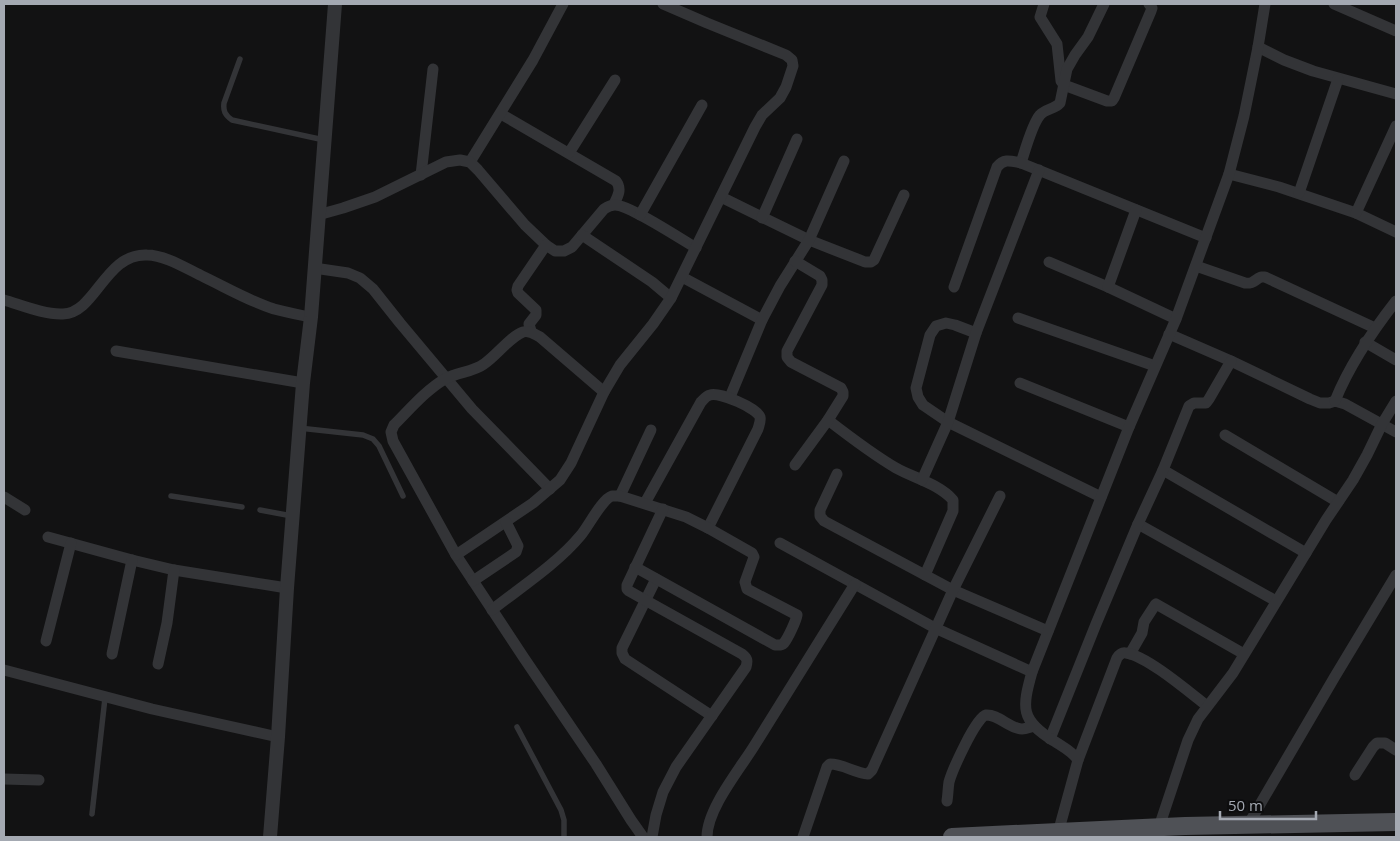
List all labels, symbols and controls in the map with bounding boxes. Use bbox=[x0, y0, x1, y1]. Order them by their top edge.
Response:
scale bar bbox=[1220, 788, 1316, 820]
text: 50 m bbox=[1228, 795, 1263, 815]

